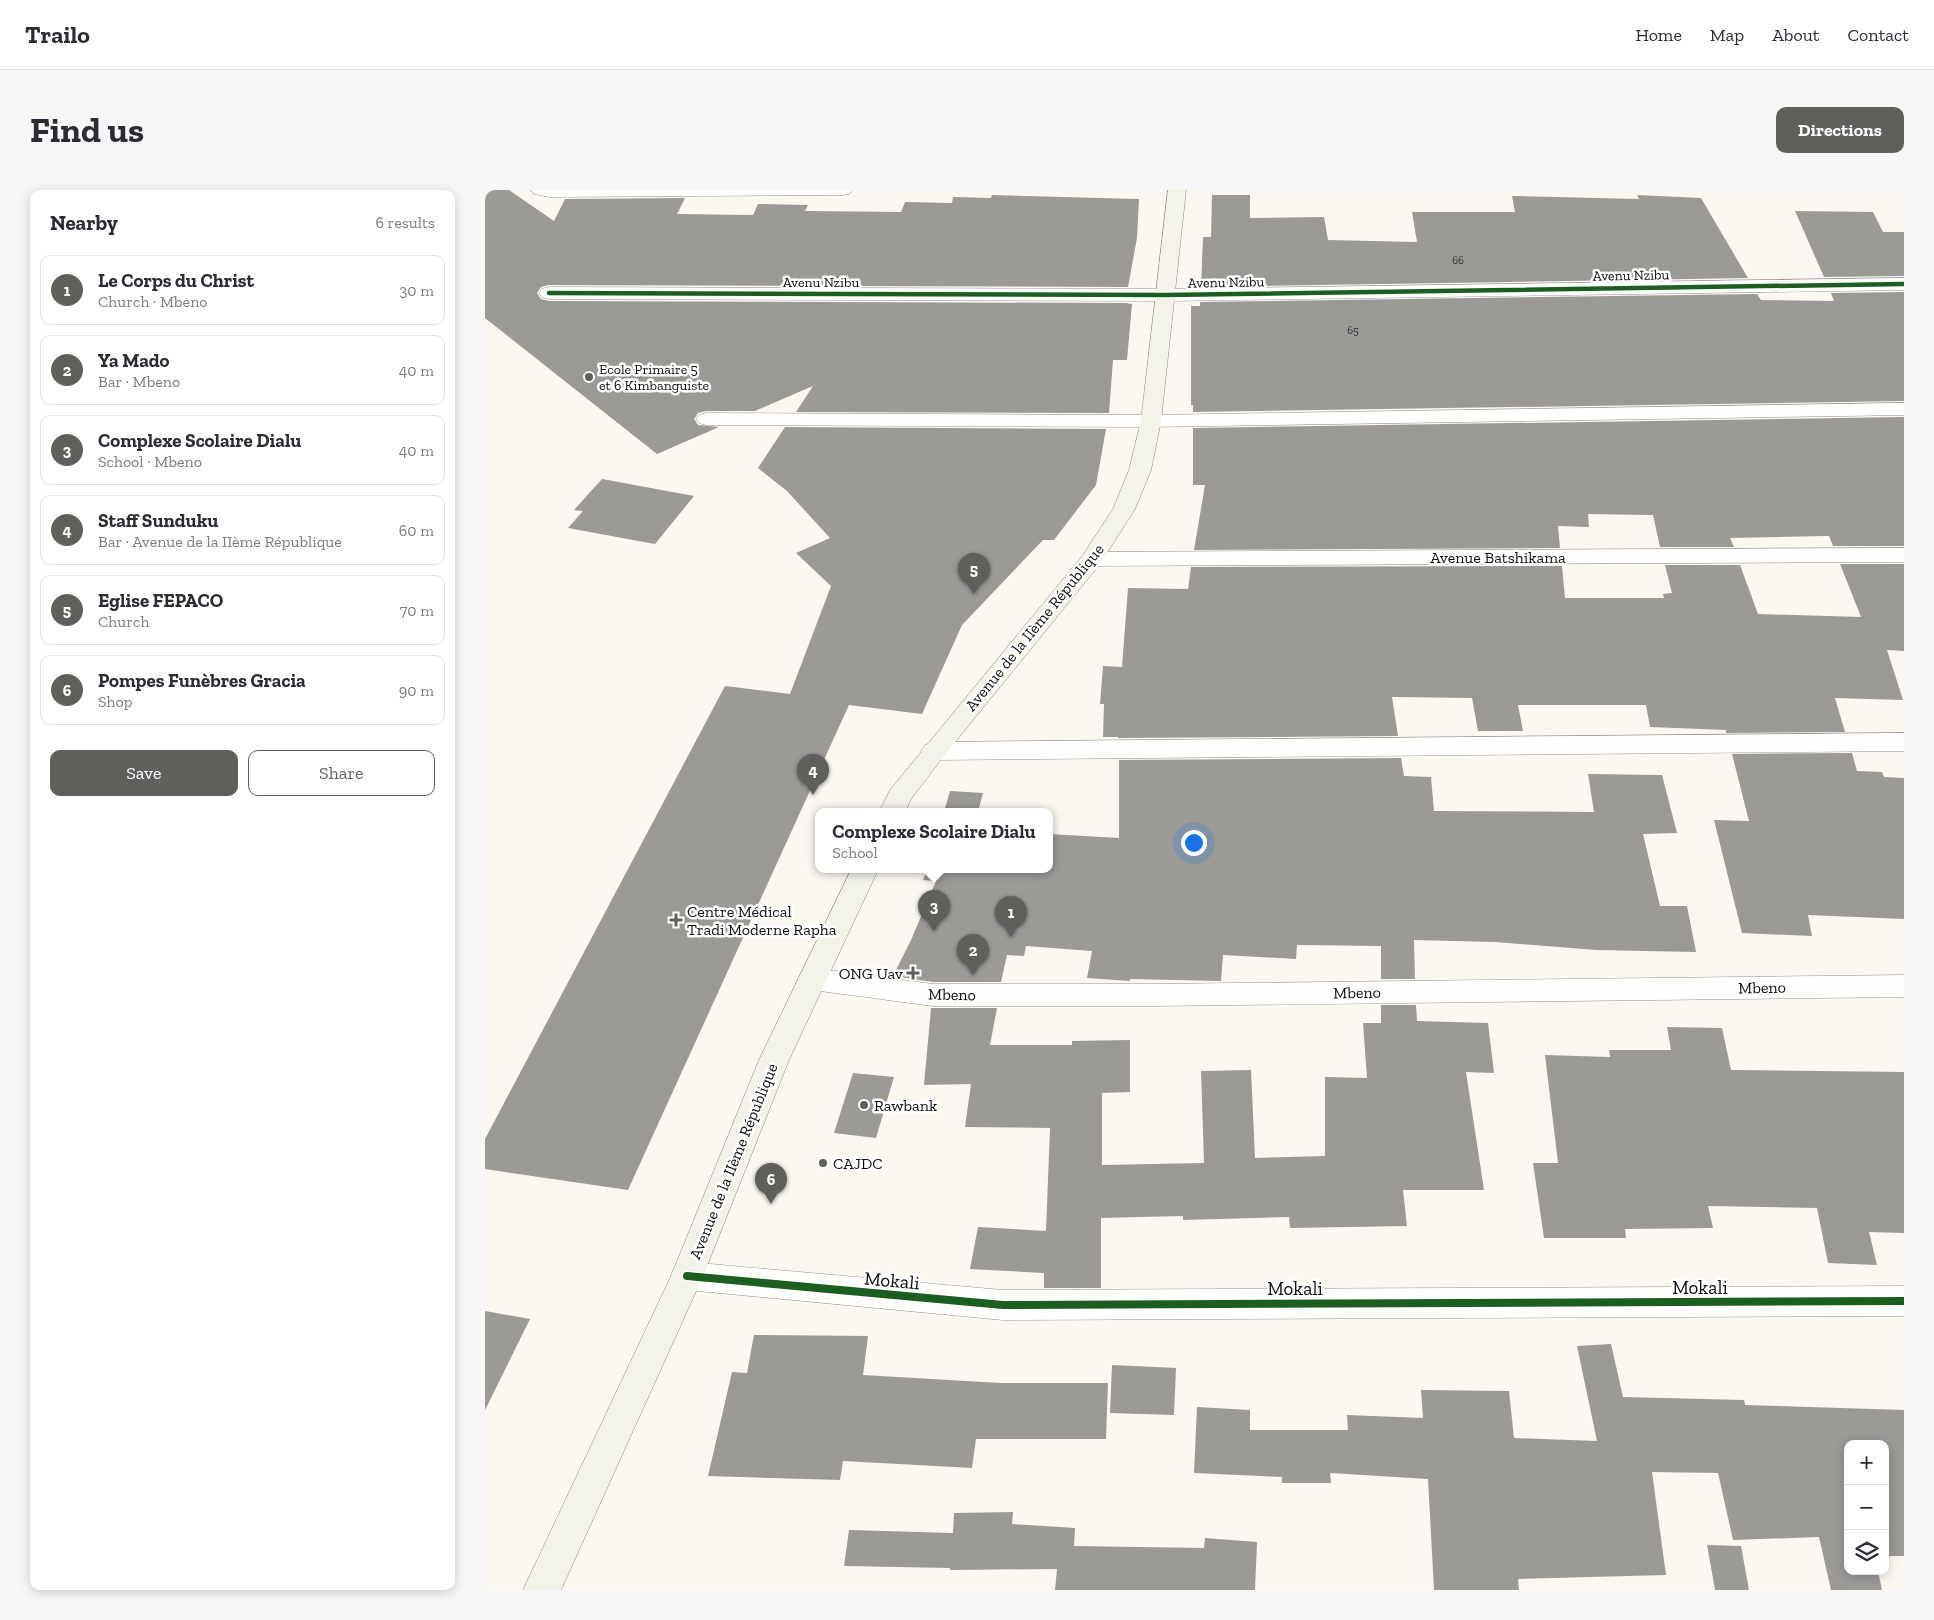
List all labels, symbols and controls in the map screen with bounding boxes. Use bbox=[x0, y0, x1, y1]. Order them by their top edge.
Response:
text: Trailo bbox=[25, 20, 90, 49]
text: Home bbox=[1635, 24, 1682, 46]
text: Map bbox=[1710, 24, 1744, 46]
text: About bbox=[1772, 24, 1819, 46]
text: Contact bbox=[1847, 24, 1909, 46]
button: Directions bbox=[1776, 107, 1904, 153]
text: Find us bbox=[30, 109, 144, 151]
text: Nearby bbox=[50, 210, 118, 235]
text: 6 results bbox=[375, 213, 435, 232]
house number: 66 bbox=[1452, 254, 1464, 267]
street label: Avenu Nzibu bbox=[1593, 266, 1670, 285]
text: Le Corps du Christ bbox=[98, 269, 254, 292]
street label: Avenu Nzibu bbox=[1188, 273, 1265, 292]
street label: Avenu Nzibu bbox=[783, 274, 859, 291]
text: 1 bbox=[64, 281, 70, 300]
text: 30 m bbox=[400, 281, 434, 300]
text: Church · Mbeno bbox=[98, 292, 208, 311]
house number: 65 bbox=[1347, 324, 1359, 337]
text: Ya Mado bbox=[98, 349, 170, 372]
text: 2 bbox=[63, 361, 71, 380]
text: 40 m bbox=[399, 361, 434, 380]
place label: Ecole Primaire 5 et 6 Kimbanguiste bbox=[599, 361, 710, 394]
marker: Ecole Primaire 5 et 6 Kimbanguiste bbox=[583, 371, 595, 383]
text: Bar · Mbeno bbox=[98, 372, 180, 391]
text: Complexe Scolaire Dialu bbox=[98, 429, 301, 452]
text: 3 bbox=[63, 441, 71, 460]
text: 40 m bbox=[399, 441, 434, 460]
text: School · Mbeno bbox=[98, 452, 202, 471]
text: Staff Sunduku bbox=[98, 509, 218, 532]
text: 4 bbox=[62, 521, 72, 540]
text: 60 m bbox=[399, 521, 434, 540]
text: Bar · Avenue de la IIème République bbox=[98, 532, 342, 551]
street label: Avenue de la IIème République bbox=[961, 540, 1108, 715]
street label: Avenue Batshikama bbox=[1430, 548, 1566, 567]
pin: 5 bbox=[958, 553, 990, 594]
text: Eglise FEPACO bbox=[98, 589, 223, 612]
text: 5 bbox=[63, 601, 71, 620]
text: 70 m bbox=[400, 601, 434, 620]
text: Church bbox=[98, 612, 149, 631]
text: Pompes Funèbres Gracia bbox=[98, 669, 306, 692]
text: 6 bbox=[63, 681, 71, 700]
text: 90 m bbox=[399, 681, 434, 700]
text: Shop bbox=[98, 692, 133, 711]
button: Save bbox=[50, 750, 238, 796]
button: Share bbox=[248, 750, 435, 796]
pin: 4 bbox=[797, 754, 829, 795]
popup bbox=[815, 808, 1053, 873]
text: Complexe Scolaire Dialu bbox=[832, 820, 1036, 843]
your location bbox=[1181, 830, 1207, 856]
text: School bbox=[832, 843, 878, 862]
pin: 3 bbox=[918, 890, 950, 931]
pin: 1 bbox=[995, 896, 1027, 937]
place label: Centre Médical Tradi Moderne Rapha bbox=[687, 902, 837, 939]
marker: Centre Médical Tradi Moderne Rapha bbox=[669, 913, 683, 927]
pin: 2 bbox=[957, 934, 989, 975]
place label: ONG Uav bbox=[839, 964, 903, 983]
marker: ONG Uav bbox=[907, 967, 919, 979]
street label: Mbeno bbox=[1738, 978, 1786, 997]
street label: Mbeno bbox=[1333, 983, 1381, 1002]
street label: Mbeno bbox=[928, 985, 976, 1004]
street label: Avenue de la IIème République bbox=[685, 1060, 782, 1262]
place label: Rawbank bbox=[874, 1096, 938, 1115]
marker: Rawbank bbox=[858, 1099, 870, 1111]
place label: CAJDC bbox=[833, 1154, 883, 1173]
marker: CAJDC bbox=[817, 1157, 829, 1169]
pin: 6 bbox=[755, 1163, 787, 1204]
street label: Mokali bbox=[863, 1267, 921, 1294]
street label: Mokali bbox=[1672, 1276, 1728, 1299]
street label: Mokali bbox=[1267, 1277, 1323, 1300]
map controls bbox=[1844, 1440, 1889, 1575]
button: + bbox=[1844, 1440, 1889, 1485]
button: − bbox=[1844, 1485, 1889, 1530]
button: layers bbox=[1844, 1530, 1889, 1575]

